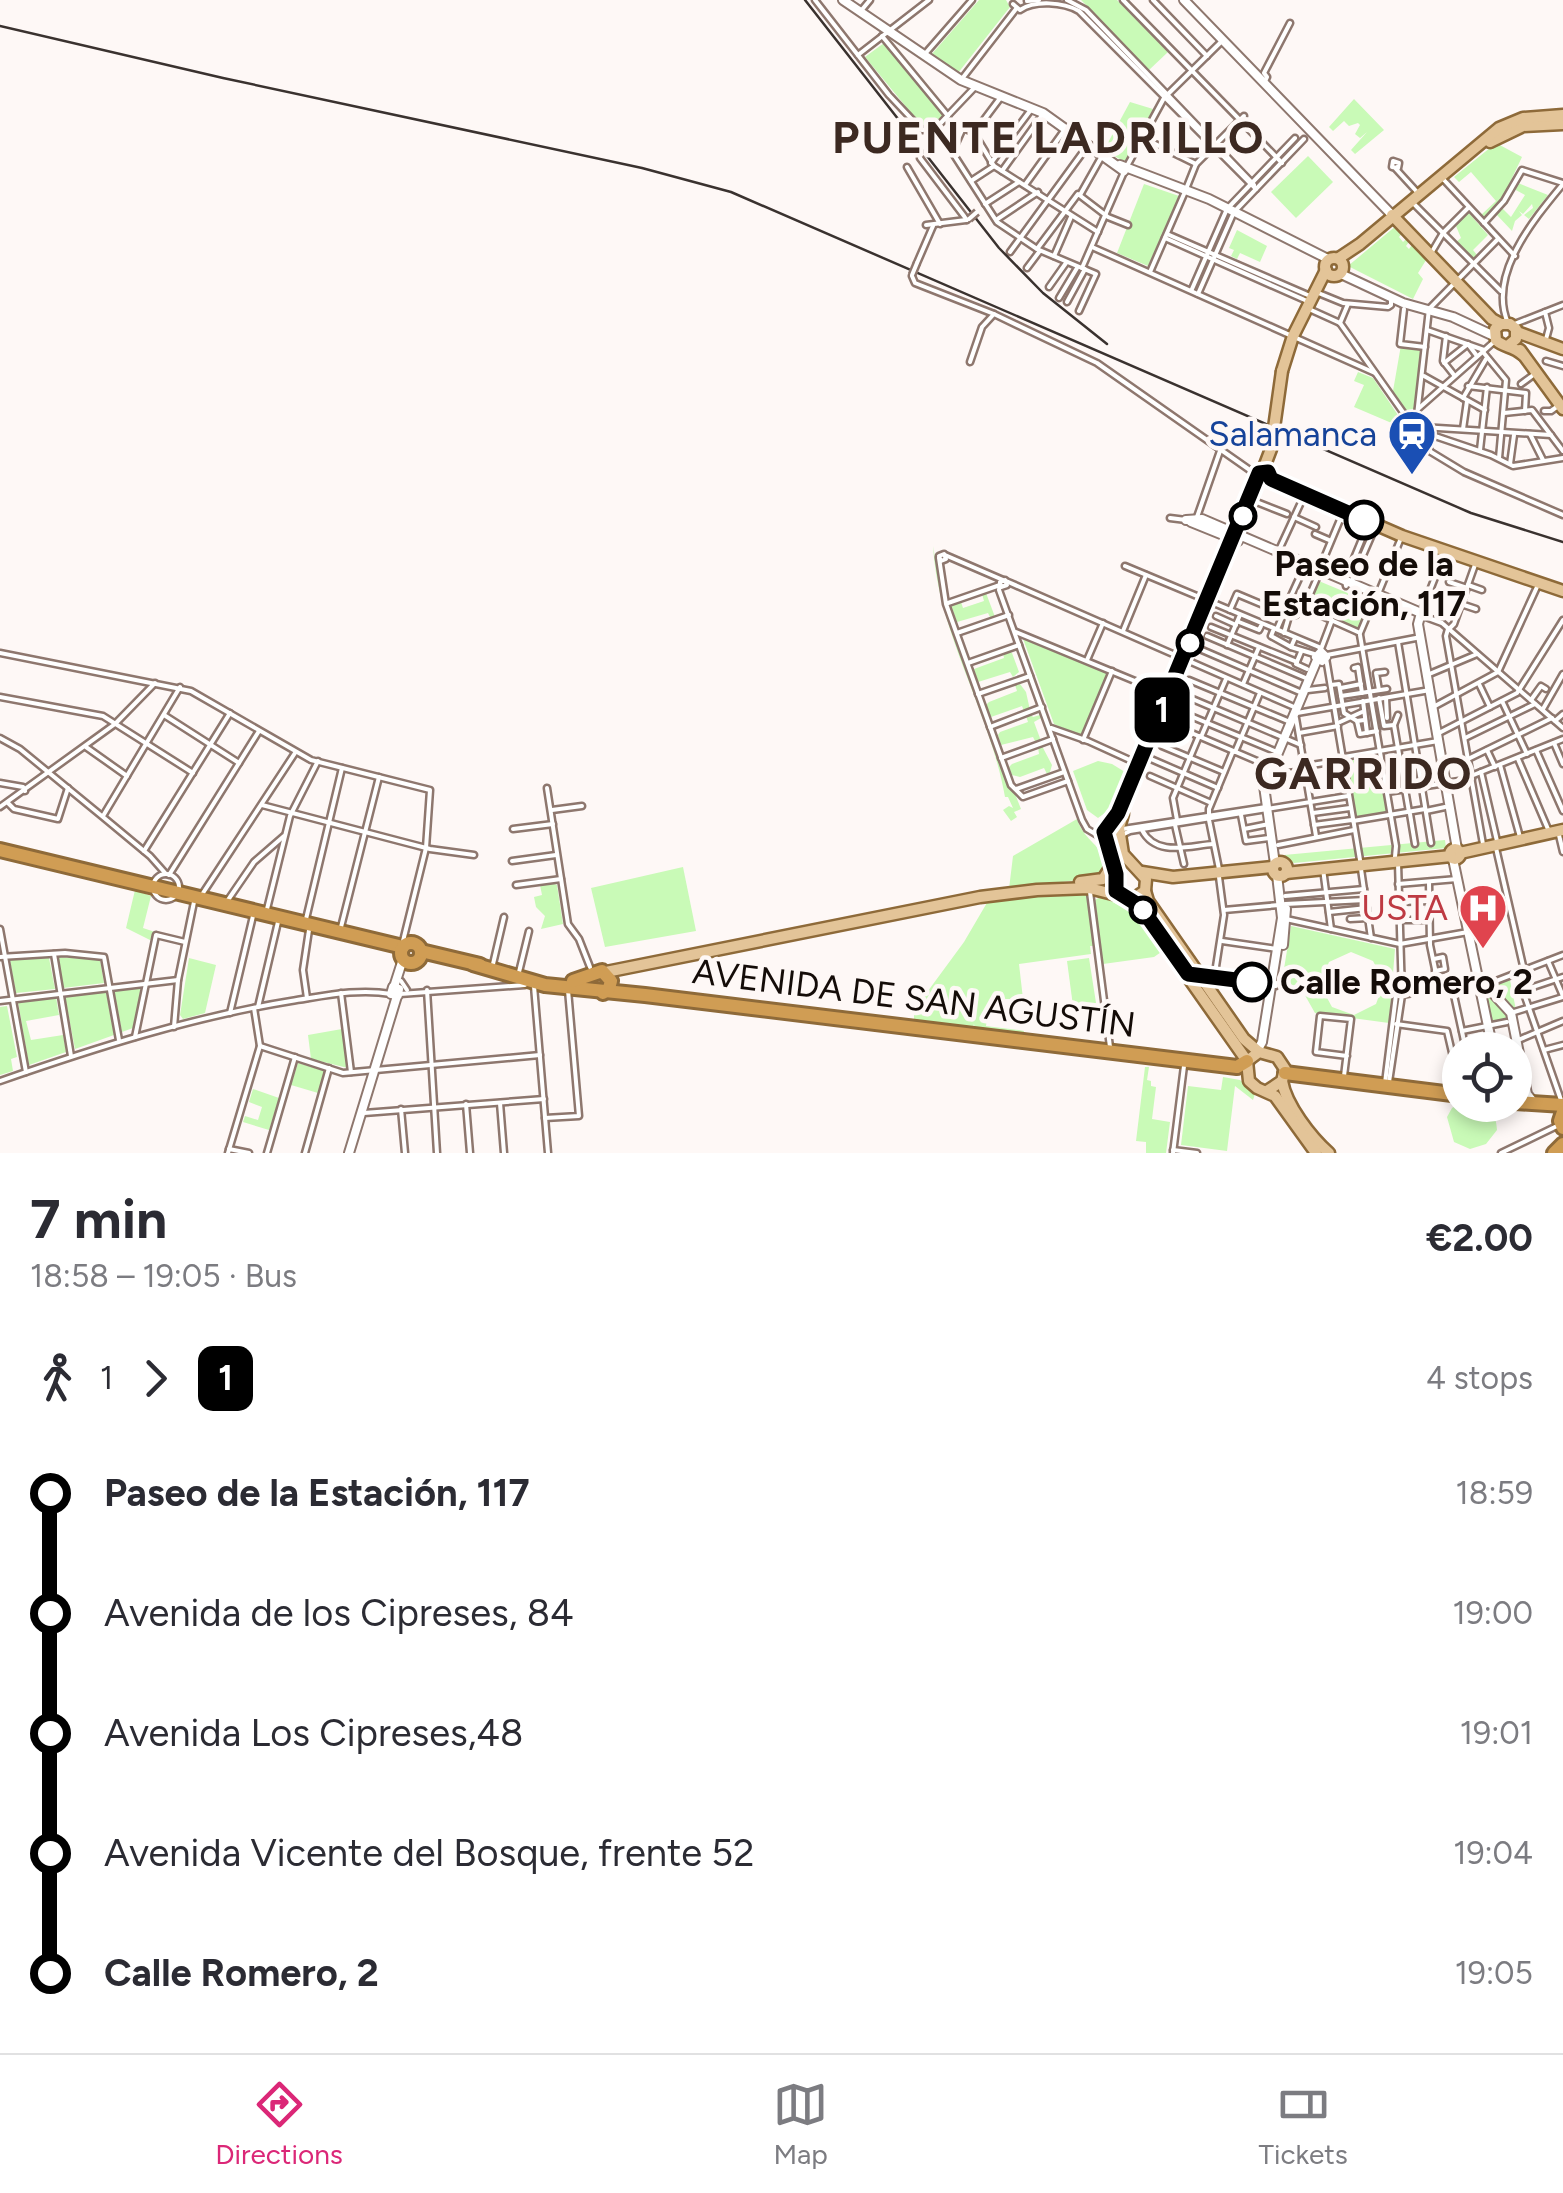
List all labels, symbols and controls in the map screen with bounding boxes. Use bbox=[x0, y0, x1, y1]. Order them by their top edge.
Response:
district label: PUENTE LADRILLO bbox=[832, 110, 1266, 164]
station icon: Salamanca bbox=[1386, 408, 1438, 476]
place label: Salamanca bbox=[1208, 413, 1377, 455]
marker: Paseo de la Estación, 117 bbox=[1345, 501, 1383, 539]
unlabelled marker bbox=[1230, 503, 1256, 529]
place label: Paseo de la Estación, 117 bbox=[1262, 543, 1466, 625]
unlabelled marker bbox=[1177, 630, 1203, 656]
line badge: 1 bbox=[1130, 678, 1194, 742]
text: 1 bbox=[1155, 689, 1169, 731]
district label: GARRIDO bbox=[1254, 746, 1474, 800]
hospital icon: USTA bbox=[1457, 882, 1509, 950]
place label: USTA bbox=[1361, 887, 1448, 929]
unlabelled marker bbox=[1130, 897, 1156, 923]
street label: AVENIDA DE SAN AGUSTÍN bbox=[690, 950, 1138, 1046]
place label: Calle Romero, 2 bbox=[1280, 961, 1533, 1003]
marker: Calle Romero, 2 bbox=[1233, 963, 1271, 1001]
map controls bbox=[1442, 1032, 1532, 1122]
button: locate bbox=[1442, 1032, 1532, 1122]
text: 7 min bbox=[30, 1186, 167, 1252]
text: €2.00 bbox=[1426, 1215, 1533, 1261]
text: 18:58 – 19:05 · Bus bbox=[30, 1257, 297, 1295]
icon: walk bbox=[30, 1351, 85, 1406]
icon: forward bbox=[128, 1351, 183, 1406]
text: 1 bbox=[218, 1357, 233, 1399]
text: 1 bbox=[100, 1359, 113, 1397]
text: 4 stops bbox=[1426, 1359, 1533, 1397]
text: Paseo de la Estación, 117 bbox=[104, 1470, 530, 1516]
text: 18:59 bbox=[1456, 1474, 1533, 1512]
text: Avenida de los Cipreses, 84 bbox=[104, 1590, 574, 1636]
text: 19:00 bbox=[1453, 1594, 1533, 1632]
text: Avenida Los Cipreses,48 bbox=[104, 1710, 523, 1756]
text: 19:01 bbox=[1460, 1714, 1533, 1752]
text: Avenida Vicente del Bosque, frente 52 bbox=[104, 1830, 754, 1876]
text: 19:04 bbox=[1453, 1834, 1533, 1872]
text: Calle Romero, 2 bbox=[104, 1950, 379, 1996]
text: 19:05 bbox=[1455, 1954, 1533, 1992]
tab: Directions bbox=[215, 2077, 343, 2171]
tab: Map bbox=[773, 2077, 828, 2171]
tab: Tickets bbox=[1259, 2077, 1348, 2171]

